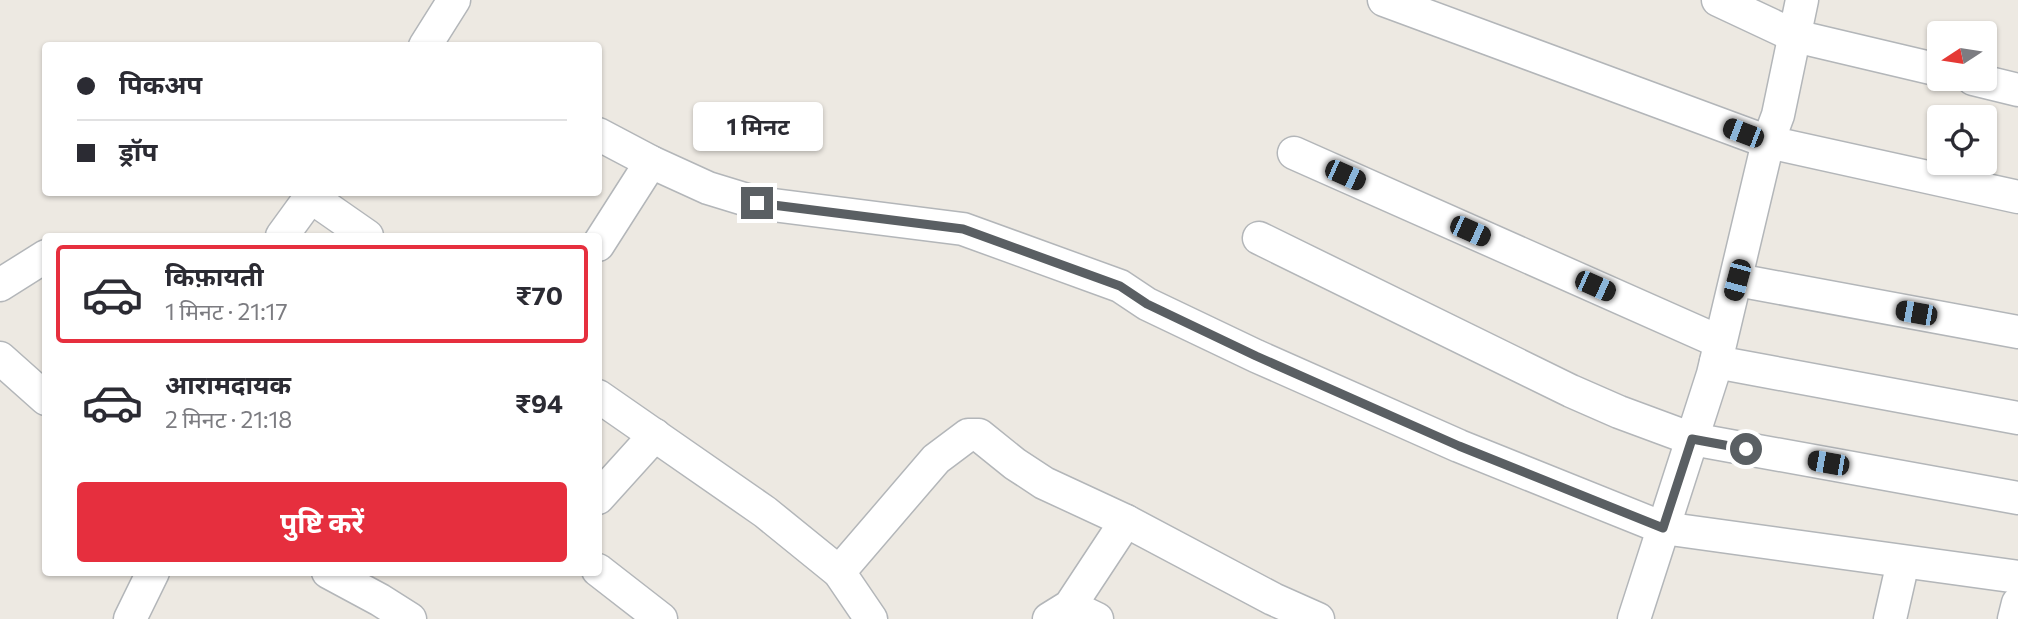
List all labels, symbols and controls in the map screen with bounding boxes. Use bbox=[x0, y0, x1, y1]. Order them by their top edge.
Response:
north arrow bbox=[1927, 21, 1997, 91]
map controls bbox=[1927, 21, 1997, 175]
text: पिकअप bbox=[119, 68, 202, 99]
callout: 1 मिनट bbox=[692, 102, 822, 150]
button: locate bbox=[1927, 105, 1997, 175]
text: 1 मिनट bbox=[726, 112, 790, 140]
car bbox=[1720, 116, 1767, 150]
text: ड्रॉप bbox=[119, 135, 157, 166]
car bbox=[1322, 157, 1369, 193]
route end bbox=[741, 187, 773, 219]
car bbox=[1447, 213, 1494, 249]
car bbox=[1722, 257, 1753, 303]
text: किफ़ायती bbox=[165, 260, 264, 291]
icon: car bbox=[81, 263, 144, 326]
car bbox=[1572, 268, 1619, 304]
text: ₹70 bbox=[516, 279, 563, 310]
text: 1 मिनट · 21:17 bbox=[165, 297, 288, 325]
car bbox=[1894, 299, 1939, 327]
text: आरामदायक bbox=[165, 368, 291, 399]
icon: car bbox=[81, 371, 144, 434]
text: ₹94 bbox=[515, 387, 563, 418]
text: 2 मिनट · 21:18 bbox=[165, 405, 292, 433]
route start bbox=[1730, 433, 1762, 465]
car bbox=[1806, 449, 1851, 477]
button: पुष्टि करें bbox=[77, 482, 567, 562]

